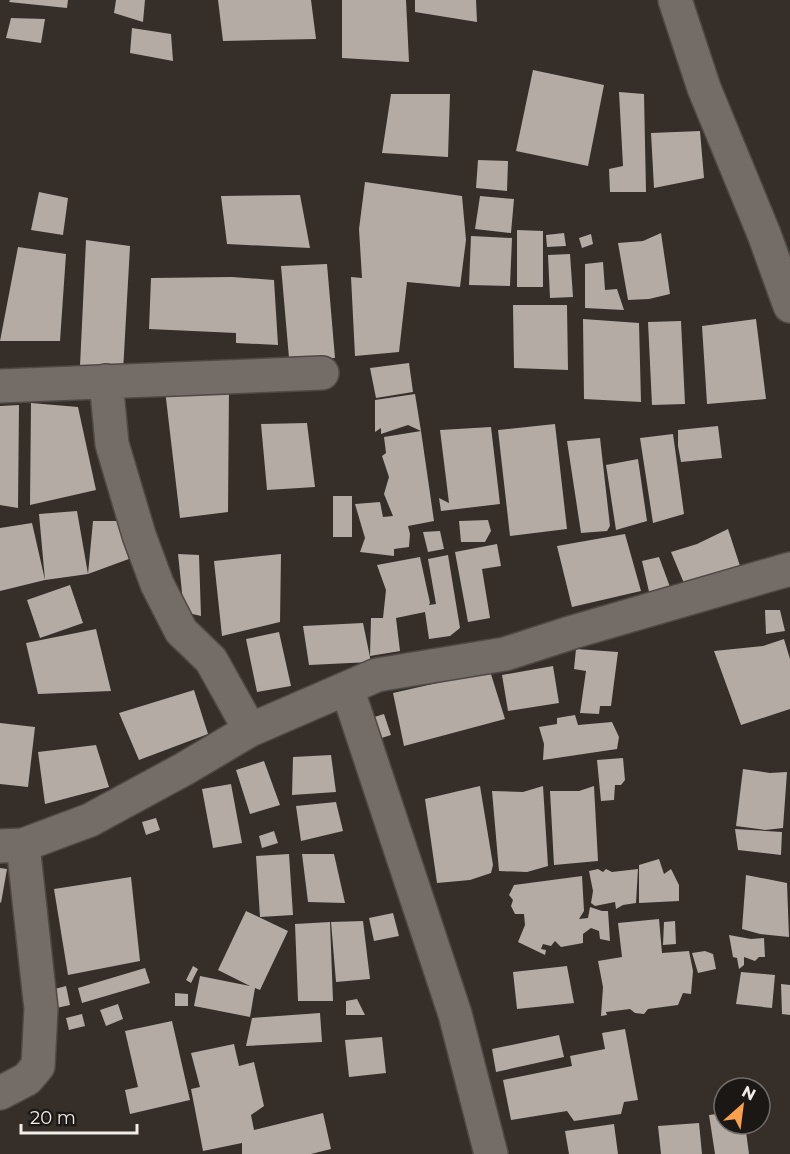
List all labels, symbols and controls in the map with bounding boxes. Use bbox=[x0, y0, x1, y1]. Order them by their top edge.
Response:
north arrow bbox=[712, 1076, 772, 1136]
text: N bbox=[739, 1082, 759, 1105]
scale bar bbox=[21, 1097, 136, 1135]
text: 20 m bbox=[30, 1107, 76, 1129]

